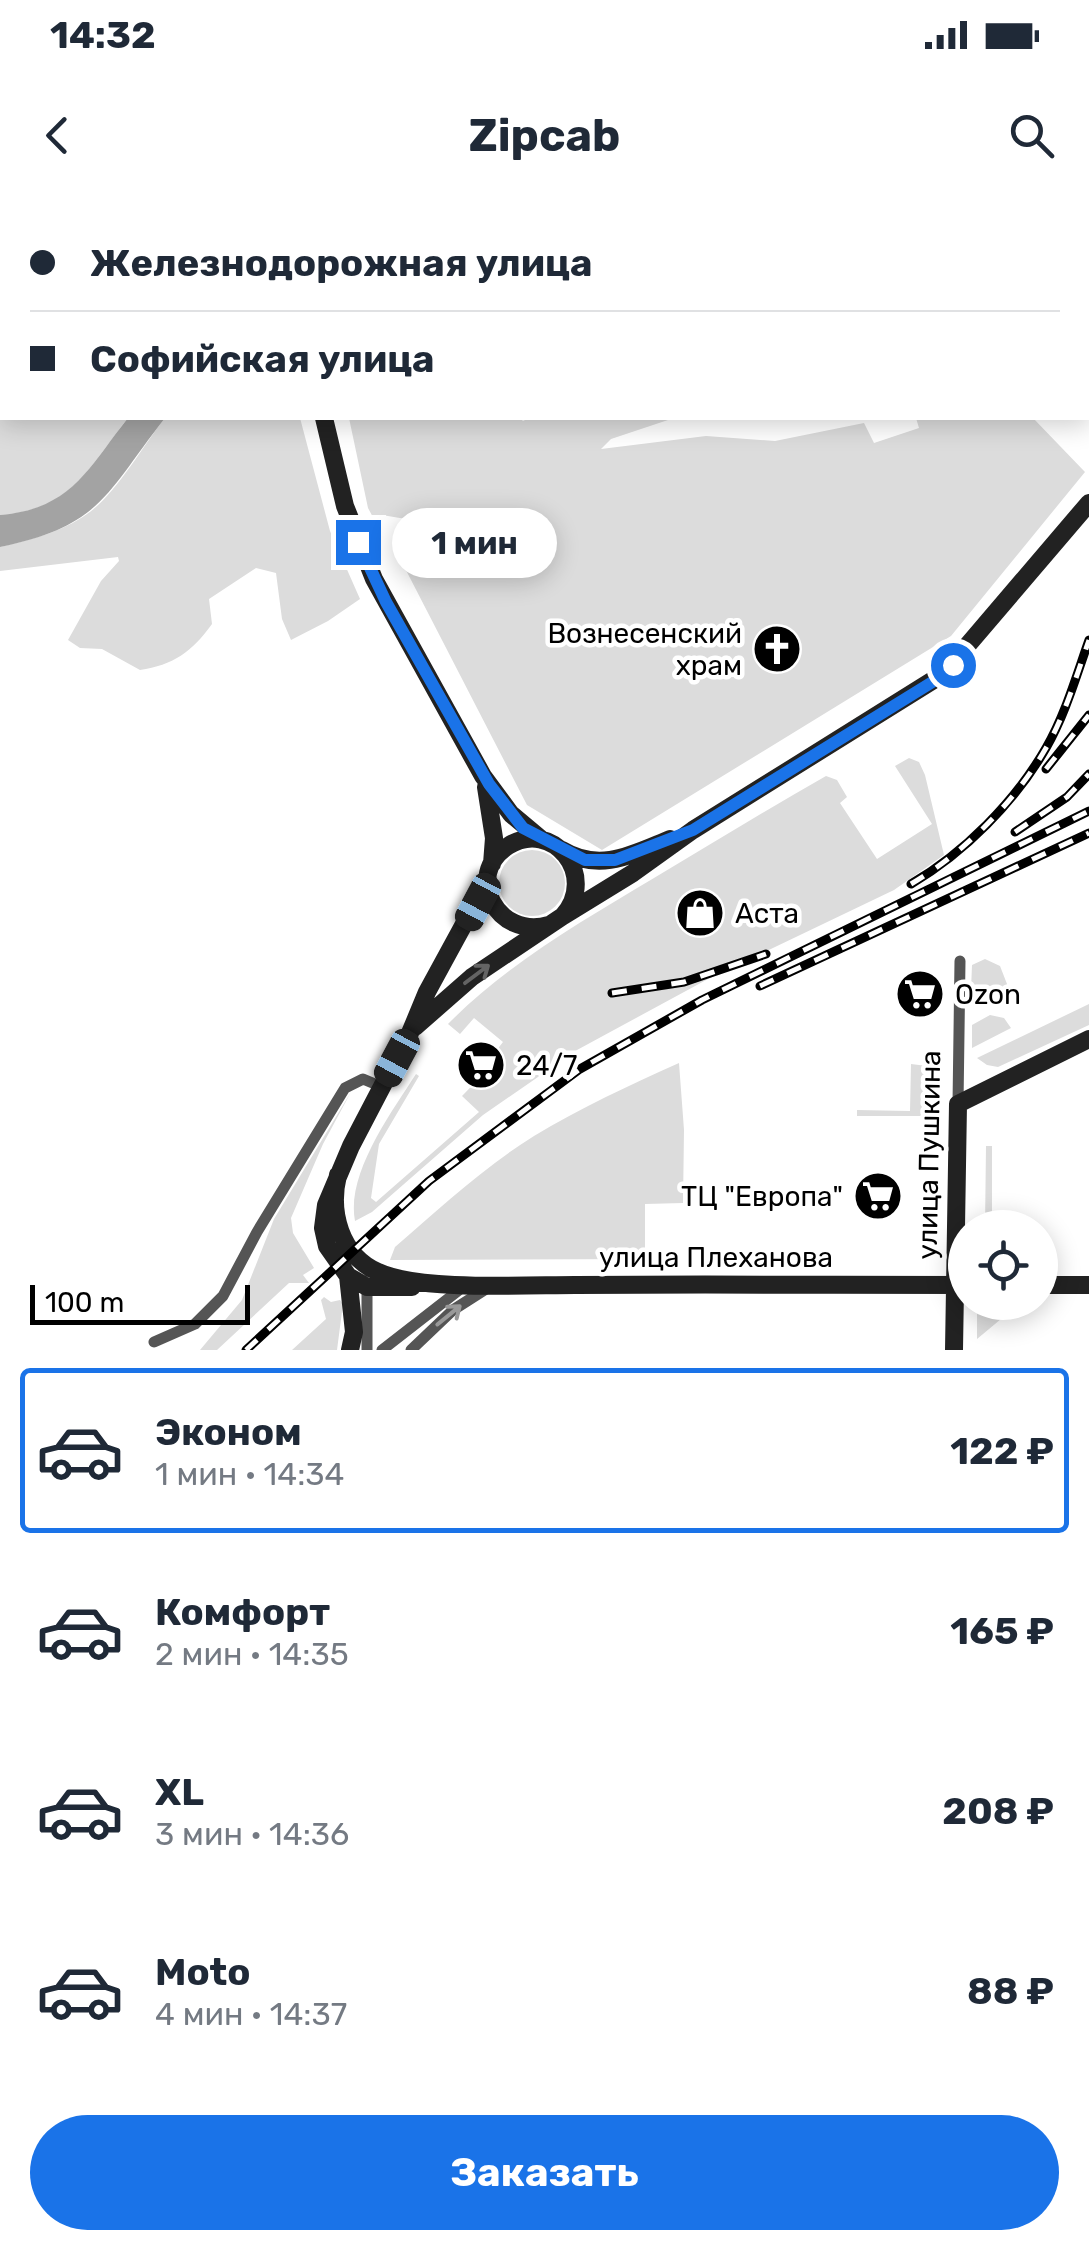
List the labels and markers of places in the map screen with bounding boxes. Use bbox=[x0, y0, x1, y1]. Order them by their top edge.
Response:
place label: Вознесенский храм bbox=[547, 617, 742, 682]
church icon: Вознесенский храм bbox=[751, 623, 803, 675]
shop icon: Аста bbox=[674, 887, 726, 939]
place label: Аста bbox=[735, 897, 799, 930]
supermarket icon: Ozon bbox=[894, 968, 946, 1020]
place label: Ozon bbox=[955, 978, 1021, 1011]
supermarket icon: 24/7 bbox=[455, 1039, 507, 1091]
place label: 24/7 bbox=[516, 1049, 577, 1082]
supermarket icon: ТЦ "Европа" bbox=[852, 1170, 904, 1222]
place label: ТЦ "Европа" bbox=[681, 1180, 843, 1213]

